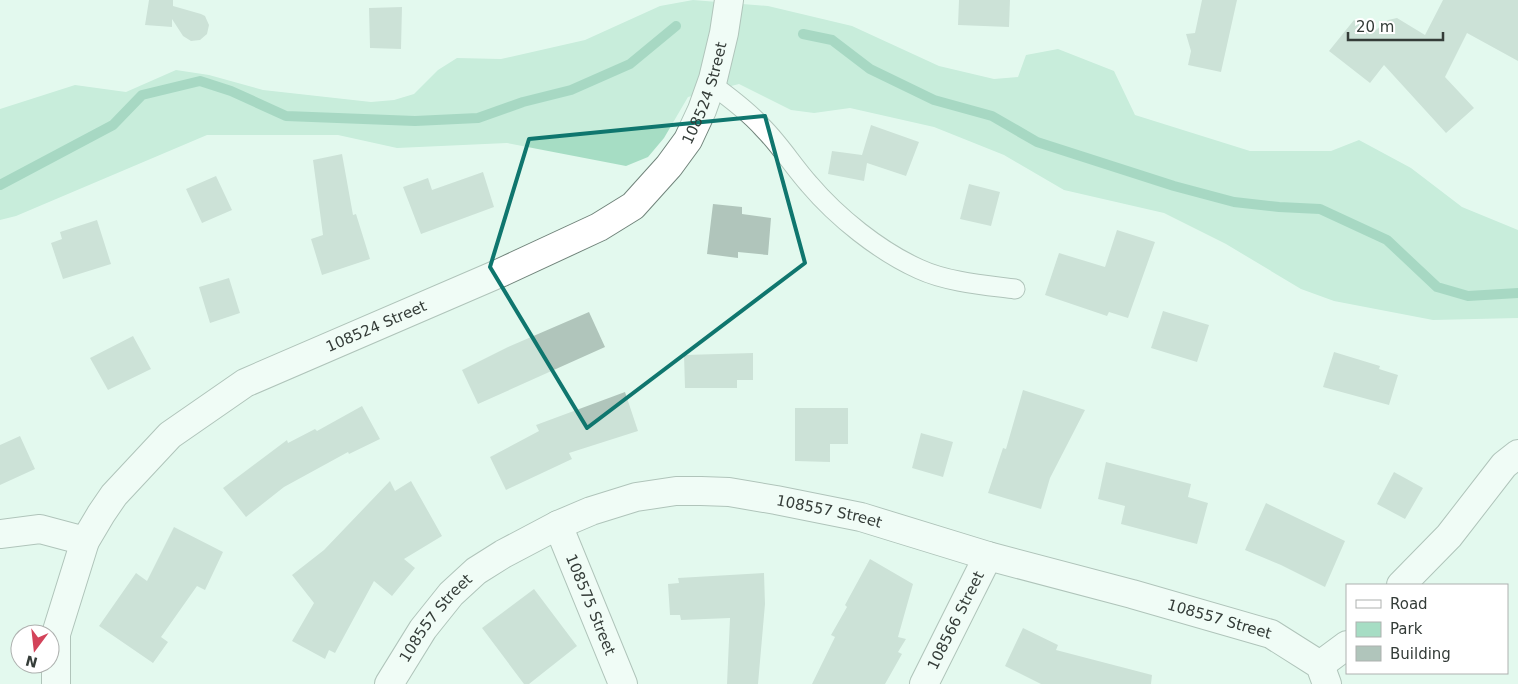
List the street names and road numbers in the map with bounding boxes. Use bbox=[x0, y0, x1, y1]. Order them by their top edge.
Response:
street label: 108524 Street bbox=[678, 40, 731, 147]
street label: 108524 Street bbox=[323, 297, 429, 356]
street label: 108557 Street bbox=[775, 491, 884, 532]
street label: 108575 Street bbox=[562, 551, 619, 658]
street label: 108566 Street bbox=[924, 568, 988, 673]
street label: 108557 Street bbox=[396, 570, 476, 666]
street label: 108557 Street bbox=[1165, 596, 1274, 643]

